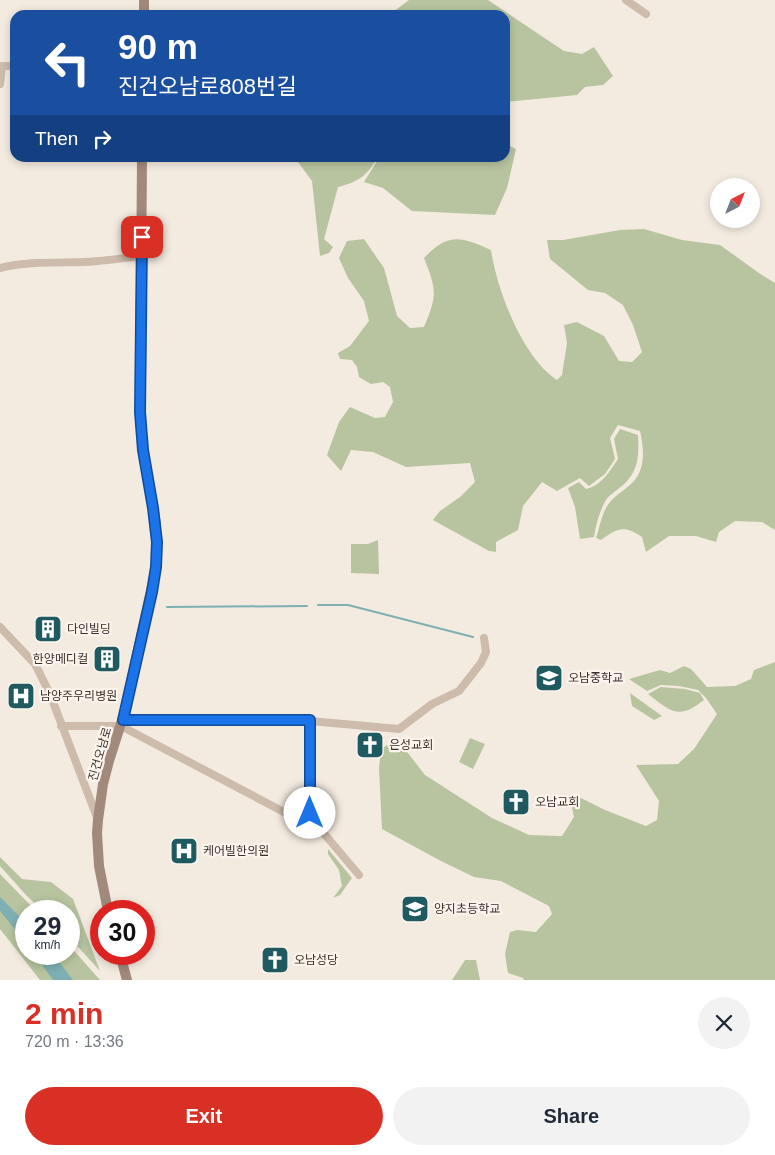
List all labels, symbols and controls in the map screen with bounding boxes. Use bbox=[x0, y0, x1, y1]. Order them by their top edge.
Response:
text: 90 m bbox=[118, 27, 198, 66]
icon: left bbox=[35, 30, 100, 95]
text: 진건오남로808번길 bbox=[118, 74, 296, 99]
icon: right bbox=[88, 125, 116, 153]
text: Then bbox=[35, 128, 78, 149]
north arrow bbox=[710, 178, 760, 228]
map controls bbox=[710, 178, 760, 228]
pin bbox=[121, 216, 163, 258]
icon: arrive bbox=[128, 223, 156, 251]
building icon: 다인빌딩 bbox=[33, 614, 63, 644]
place label: 다인빌딩 bbox=[67, 622, 111, 636]
building icon: 한양메디컬 bbox=[92, 644, 122, 674]
place label: 한양메디컬 bbox=[33, 652, 88, 666]
school or university icon: 오남중학교 bbox=[534, 663, 564, 693]
place label: 오남중학교 bbox=[568, 671, 623, 685]
hospital icon: 남양주우리병원 bbox=[6, 681, 36, 711]
place label: 남양주우리병원 bbox=[40, 689, 117, 703]
street label: 진건오남로 bbox=[86, 726, 114, 782]
church icon: 은성교회 bbox=[355, 730, 385, 760]
place label: 은성교회 bbox=[389, 738, 433, 752]
position arrow bbox=[283, 786, 335, 838]
church icon: 오남교회 bbox=[501, 787, 531, 817]
place label: 오남교회 bbox=[535, 795, 579, 809]
hospital icon: 케어빌한의원 bbox=[169, 836, 199, 866]
place label: 케어빌한의원 bbox=[203, 844, 269, 858]
school or university icon: 양지초등학교 bbox=[400, 894, 430, 924]
speed limit sign: 30 bbox=[90, 900, 155, 965]
place label: 양지초등학교 bbox=[434, 902, 500, 916]
text: 29 bbox=[34, 912, 61, 940]
text: km/h bbox=[34, 938, 61, 952]
church icon: 오남성당 bbox=[260, 945, 290, 975]
place label: 오남성당 bbox=[294, 953, 338, 967]
text: 2 min bbox=[25, 997, 103, 1030]
button: close bbox=[698, 997, 750, 1049]
text: 720 m · 13:36 bbox=[25, 1033, 124, 1050]
button: Exit bbox=[25, 1087, 383, 1145]
button: Share bbox=[393, 1087, 750, 1145]

